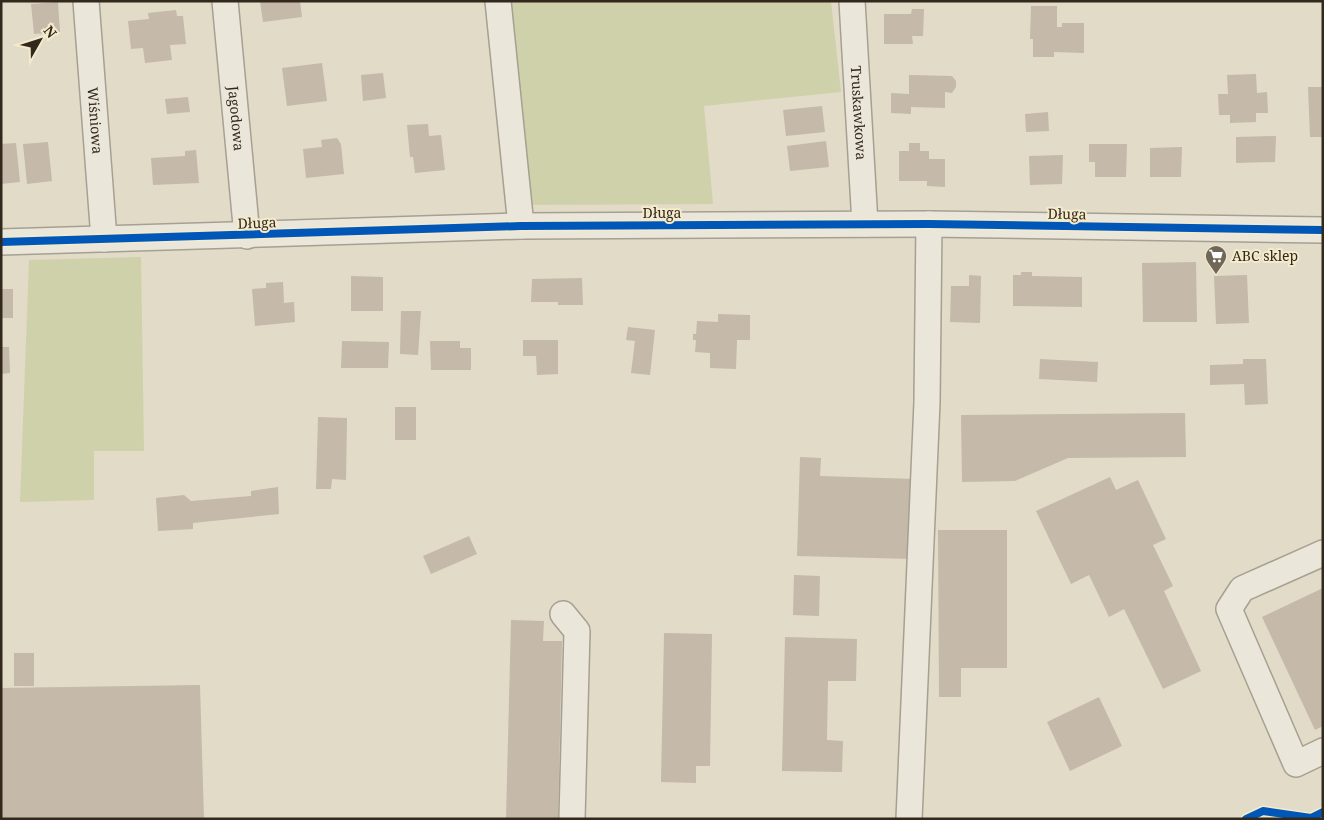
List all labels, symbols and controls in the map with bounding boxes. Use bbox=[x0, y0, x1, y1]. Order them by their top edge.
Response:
north arrow bbox=[15, 15, 65, 65]
text: N bbox=[40, 21, 61, 42]
street label: Truskawkowa bbox=[847, 65, 871, 161]
street label: Jagodowa bbox=[224, 84, 249, 152]
street label: Wiśniowa bbox=[84, 86, 108, 155]
street label: Długa bbox=[642, 203, 682, 222]
street label: Długa bbox=[1047, 204, 1087, 223]
street label: Długa bbox=[237, 212, 277, 233]
supermarket icon: ABC sklep bbox=[1204, 244, 1228, 275]
place label: ABC sklep bbox=[1232, 246, 1298, 265]

